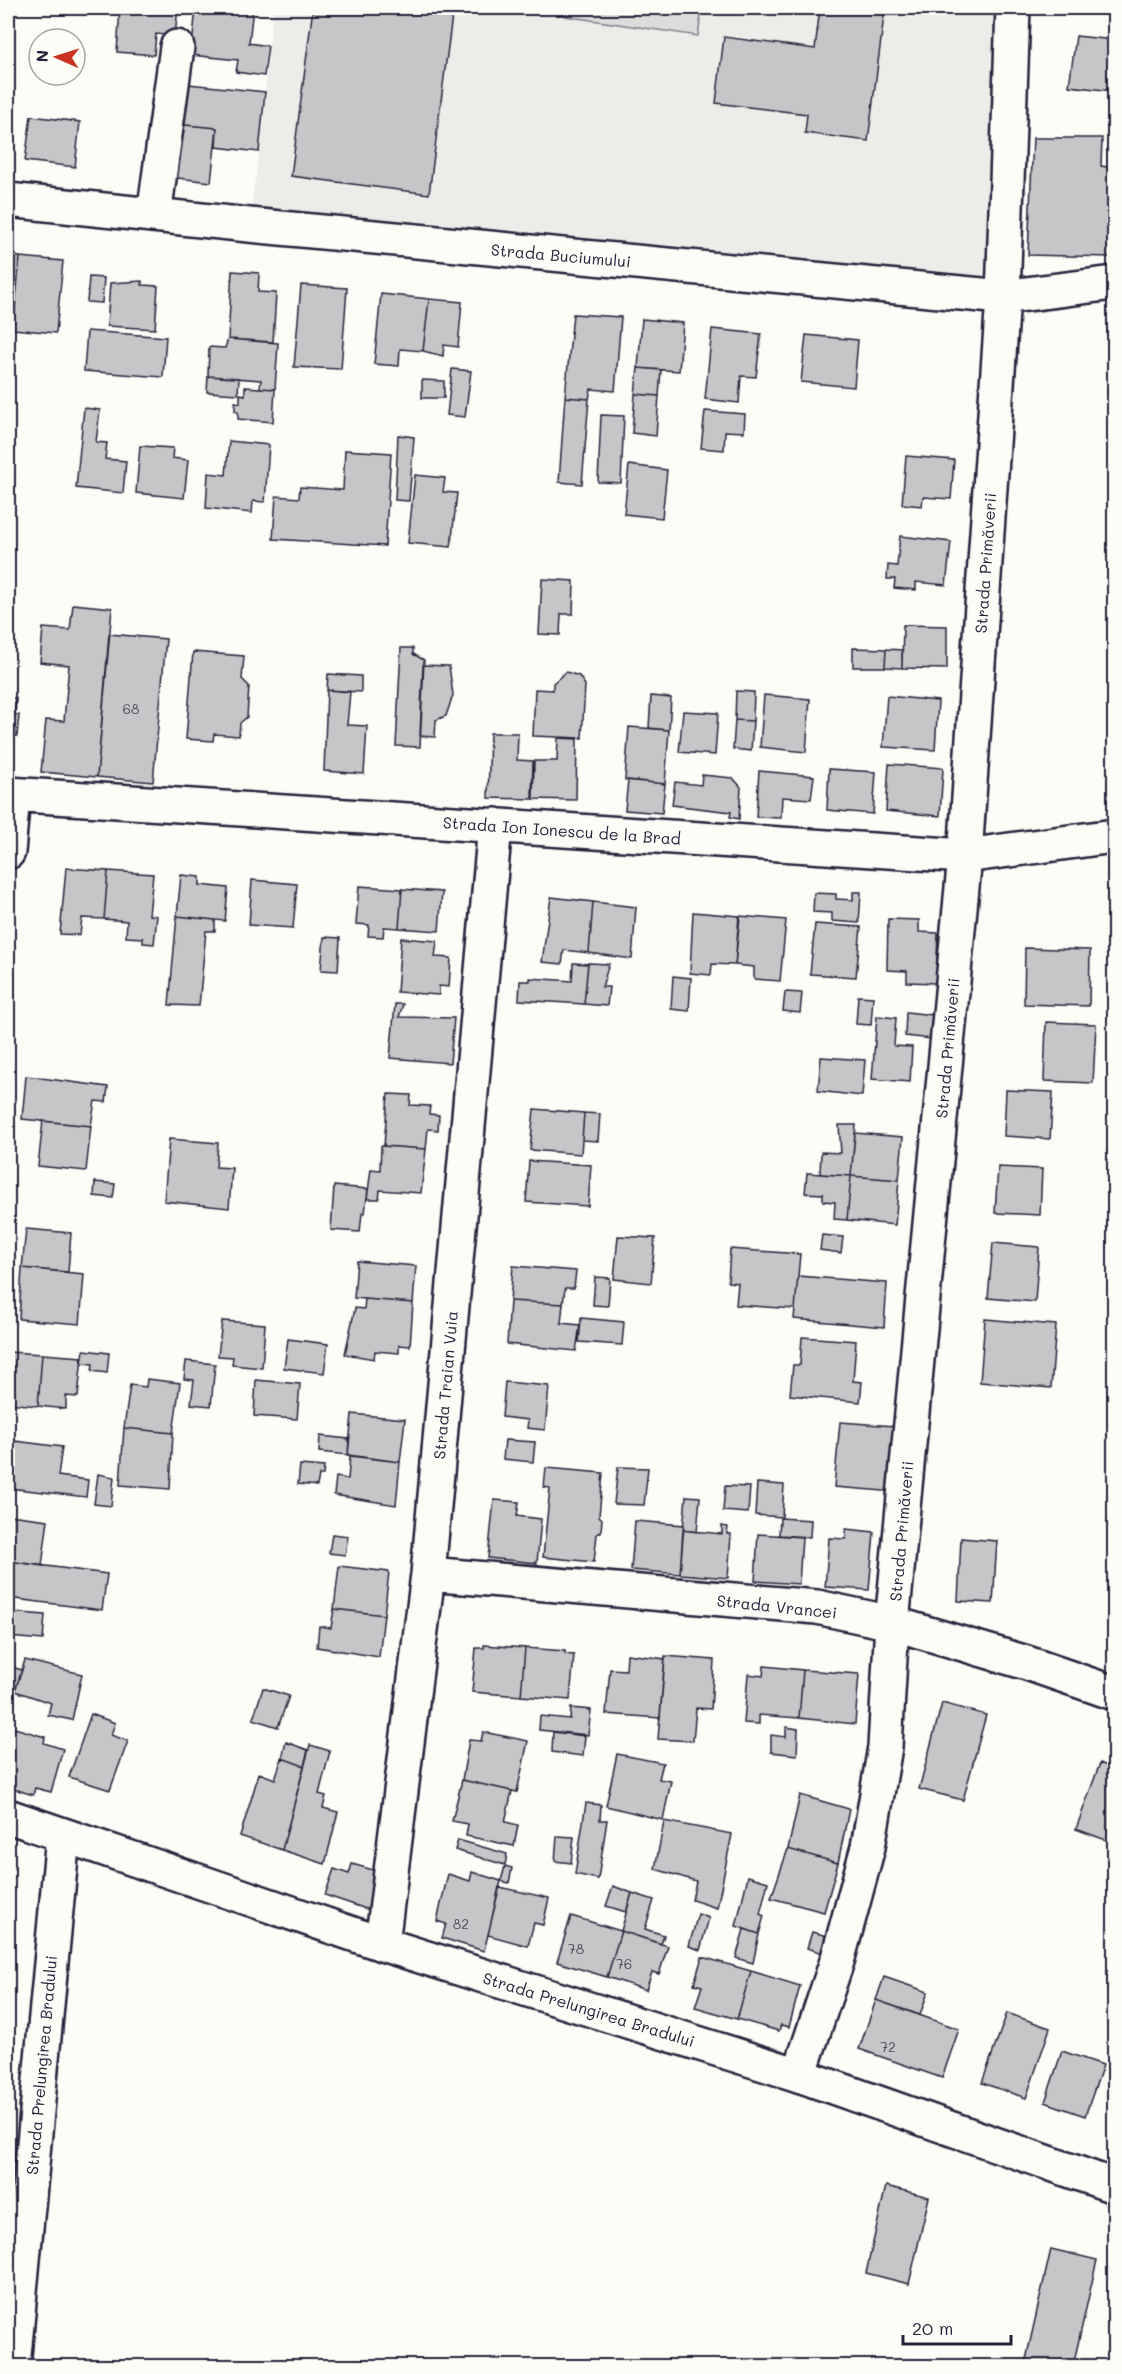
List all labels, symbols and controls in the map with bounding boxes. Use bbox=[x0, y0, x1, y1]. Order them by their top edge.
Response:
north arrow bbox=[27, 27, 87, 87]
text: N bbox=[31, 50, 52, 63]
street label: Strada Buciumului bbox=[490, 238, 632, 272]
street label: Strada Primăverii bbox=[970, 492, 1000, 634]
house number: 68 bbox=[123, 699, 139, 718]
street label: Strada Ion Ionescu de la Brad bbox=[442, 811, 682, 849]
street label: Strada Primăverii bbox=[930, 977, 964, 1119]
street label: Strada Traian Vuia bbox=[428, 1310, 462, 1460]
street label: Strada Primăverii bbox=[884, 1460, 918, 1602]
street label: Strada Vrancei bbox=[716, 1589, 838, 1623]
house number: 82 bbox=[453, 1914, 469, 1933]
house number: 78 bbox=[568, 1939, 584, 1958]
street label: Strada Prelungirea Bradului bbox=[21, 1954, 61, 2176]
house number: 76 bbox=[616, 1954, 632, 1973]
street label: Strada Prelungirea Bradului bbox=[481, 1967, 697, 2051]
house number: 72 bbox=[880, 2037, 896, 2056]
scale bar bbox=[903, 2308, 1011, 2346]
text: 20 m bbox=[912, 2316, 953, 2340]

